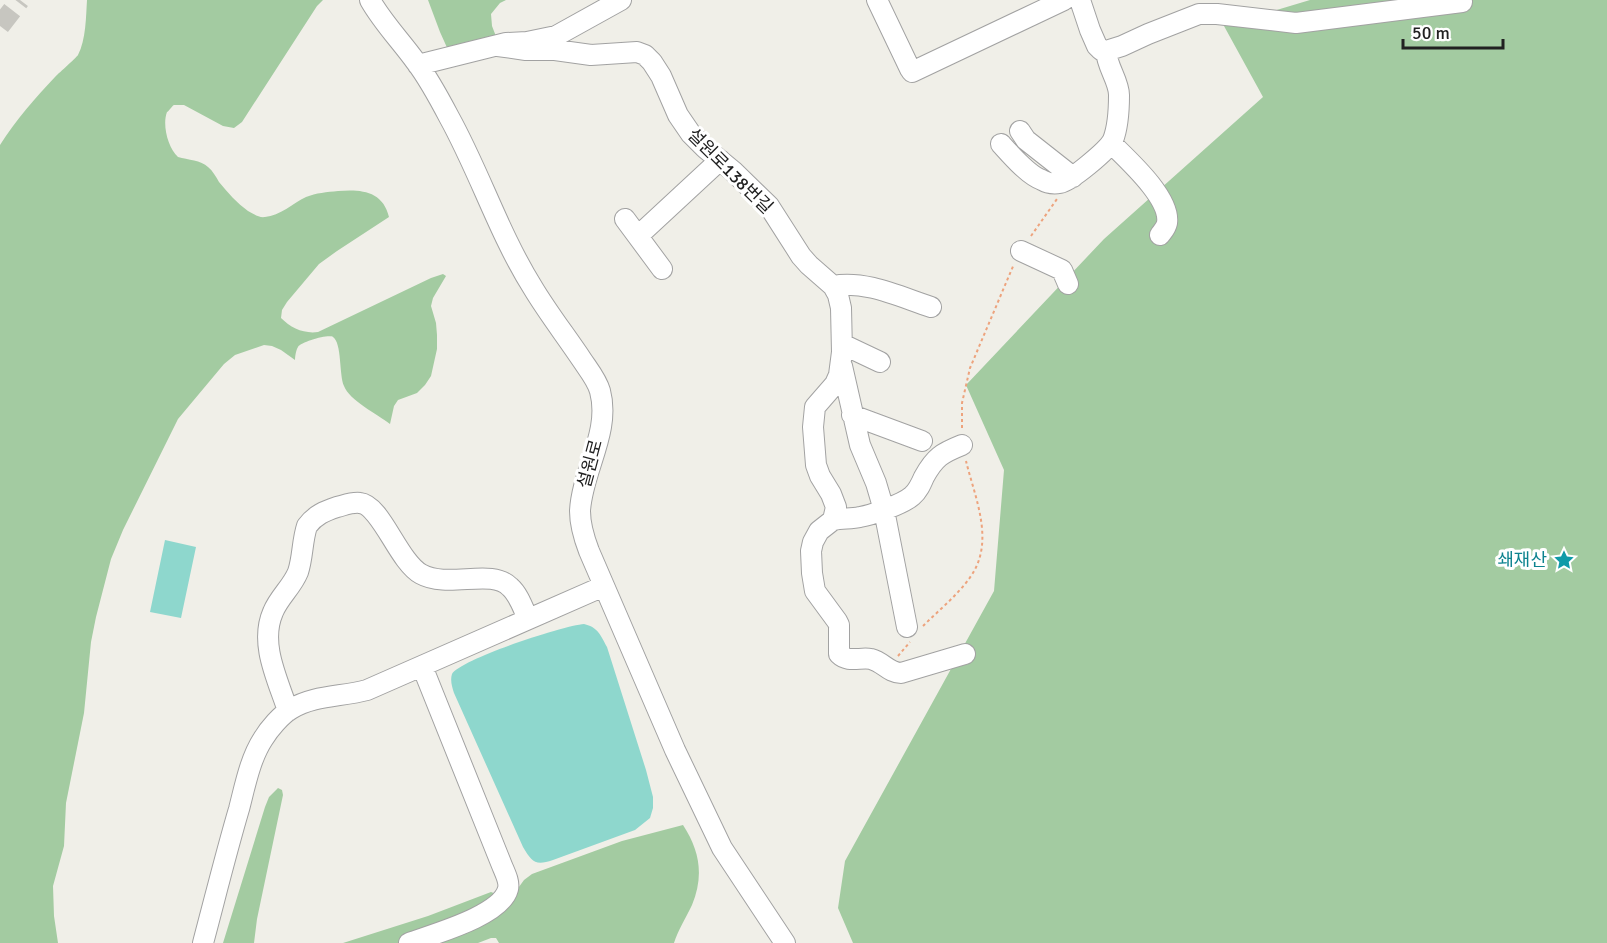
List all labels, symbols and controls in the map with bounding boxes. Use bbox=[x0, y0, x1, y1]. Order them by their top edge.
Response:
scale bar bbox=[1403, 12, 1504, 50]
text: 50 m bbox=[1412, 22, 1450, 44]
street label: 설원로138번길 bbox=[683, 124, 777, 218]
street label: 설원로 bbox=[573, 437, 607, 491]
place icon: 쇄재산 bbox=[1552, 548, 1576, 572]
place label: 쇄재산 bbox=[1497, 549, 1547, 571]

